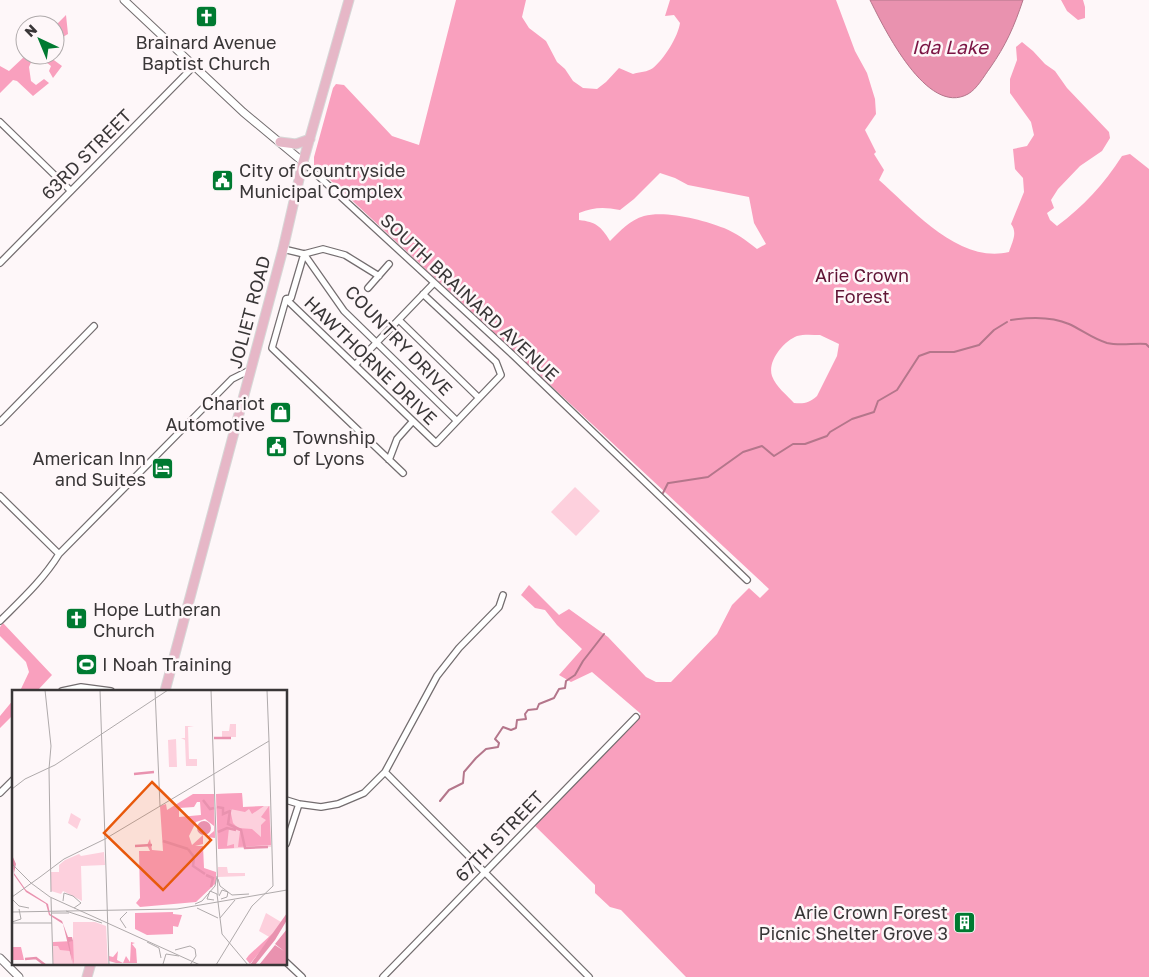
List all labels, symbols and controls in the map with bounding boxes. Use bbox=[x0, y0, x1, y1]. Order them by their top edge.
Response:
church icon: Brainard Avenue Baptist Church bbox=[194, 5, 218, 29]
north arrow bbox=[15, 15, 65, 65]
text: N bbox=[21, 20, 40, 40]
place label: Brainard Avenue Baptist Church bbox=[135, 31, 277, 74]
water label: Ida Lake bbox=[912, 35, 990, 58]
street label: 63RD STREET bbox=[36, 104, 136, 204]
place label: City of Countryside Municipal Complex bbox=[239, 159, 405, 202]
public building icon: City of Countryside Municipal Complex bbox=[211, 168, 235, 192]
street label: SOUTH BRAINARD AVENUE bbox=[376, 209, 564, 385]
street label: JOLIET ROAD bbox=[223, 253, 275, 371]
park label: Arie Crown Forest bbox=[815, 264, 909, 307]
street label: COUNTRY DRIVE bbox=[341, 280, 457, 400]
street label: HAWTHORNE DRIVE bbox=[300, 291, 442, 429]
place label: Chariot Automotive bbox=[165, 392, 265, 435]
shop icon: Chariot Automotive bbox=[269, 401, 293, 425]
place label: Township of Lyons bbox=[293, 426, 375, 469]
public building icon: Township of Lyons bbox=[265, 435, 289, 459]
place label: American Inn and Suites bbox=[32, 447, 146, 490]
hotel icon: American Inn and Suites bbox=[150, 456, 174, 480]
place label: Hope Lutheran Church bbox=[93, 598, 221, 641]
church icon: Hope Lutheran Church bbox=[65, 607, 89, 631]
sports icon: I Noah Training bbox=[74, 652, 98, 676]
place label: I Noah Training bbox=[102, 653, 232, 675]
inset map bbox=[12, 690, 288, 964]
street label: 67TH STREET bbox=[450, 786, 548, 886]
place label: Arie Crown Forest Picnic Shelter Grove 3 bbox=[759, 901, 948, 944]
building icon: Arie Crown Forest Picnic Shelter Grove 3 bbox=[952, 910, 976, 934]

